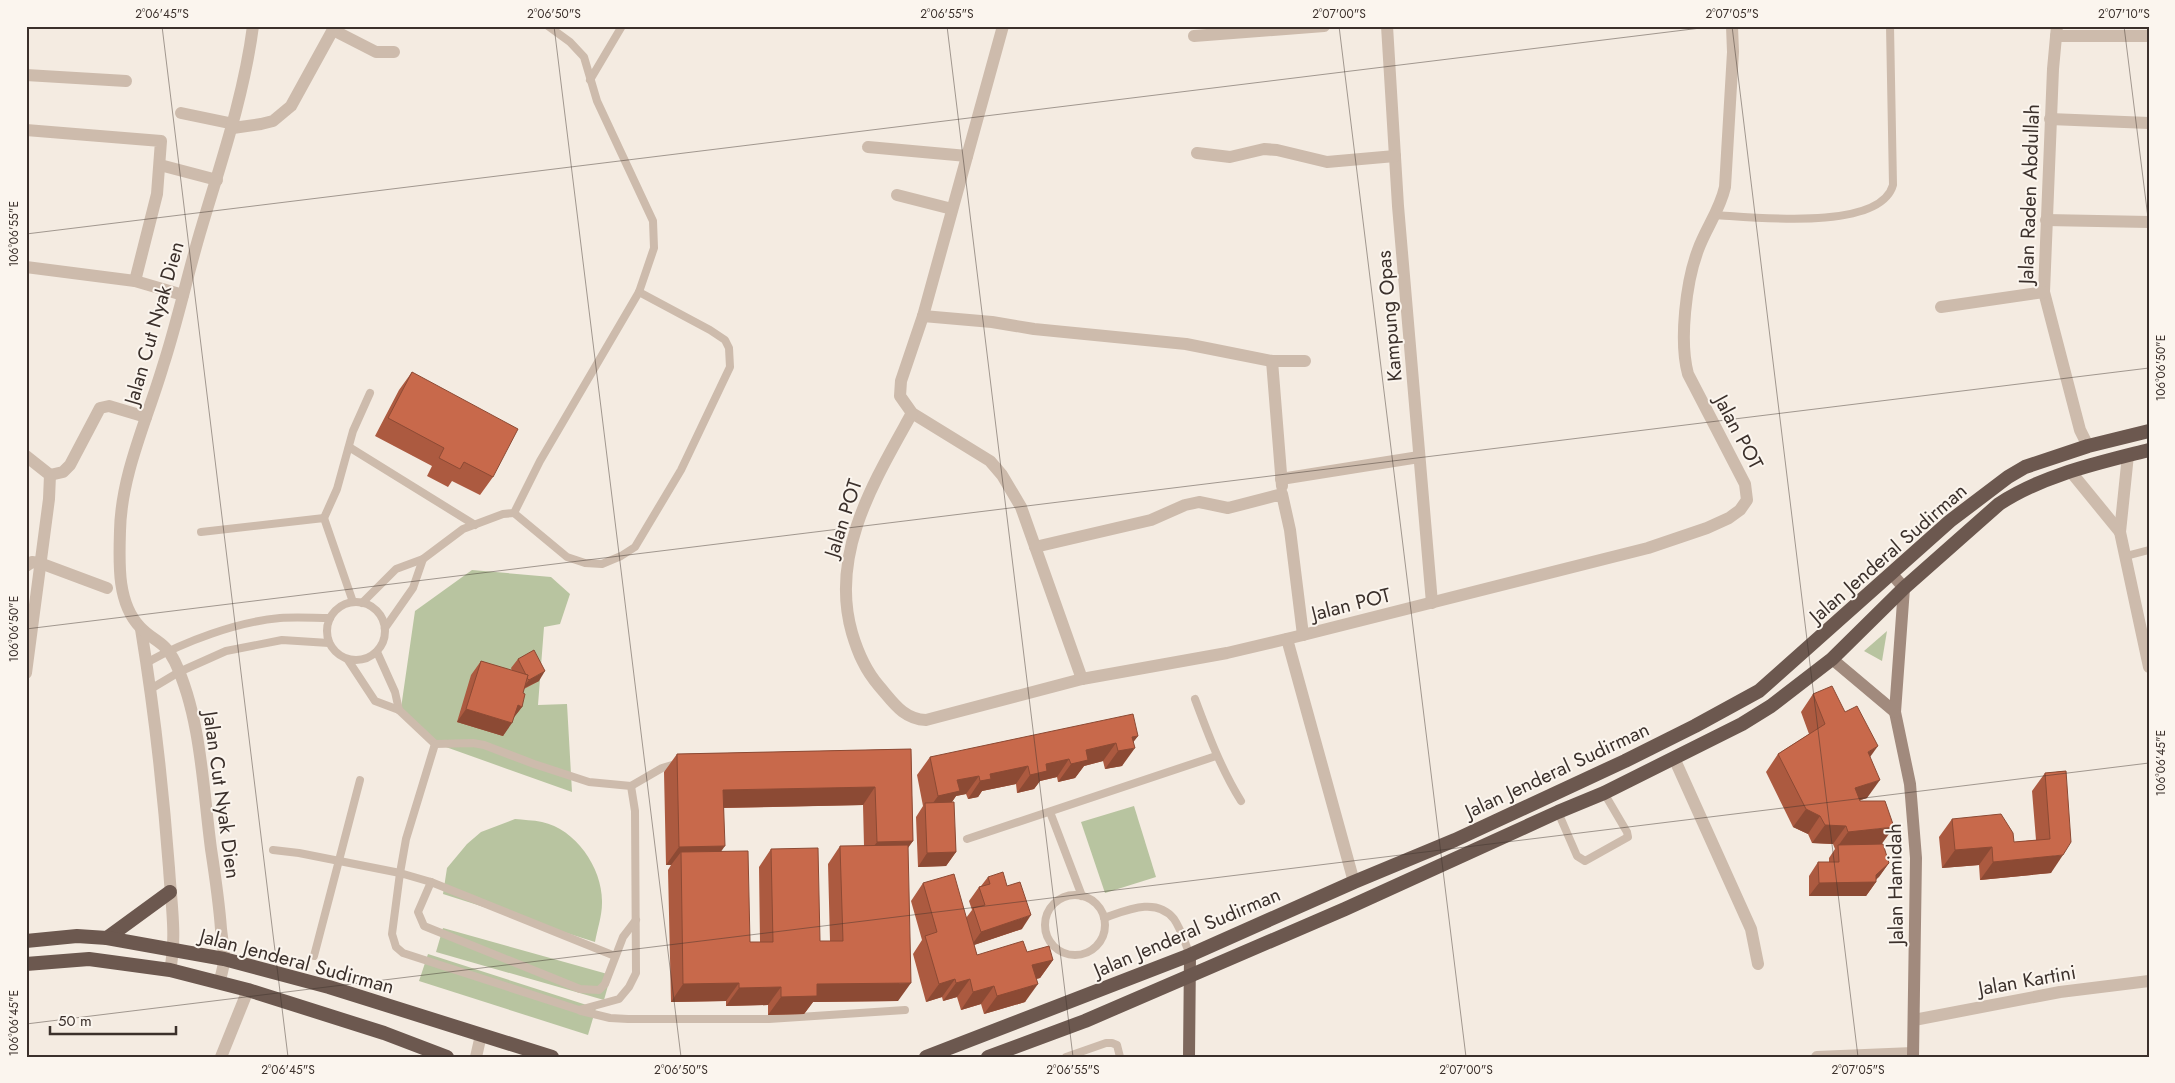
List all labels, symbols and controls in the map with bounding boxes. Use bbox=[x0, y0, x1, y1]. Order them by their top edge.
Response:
text: 2°06'45"S bbox=[135, 5, 189, 23]
text: 2°06'50"S bbox=[527, 5, 581, 23]
text: 2°06'55"S bbox=[920, 5, 974, 23]
text: 2°07'00"S bbox=[1312, 5, 1366, 23]
text: 2°07'05"S bbox=[1705, 5, 1759, 23]
text: 2°07'10"S bbox=[2098, 5, 2150, 23]
street label: Jalan Raden Abdullah bbox=[2012, 104, 2047, 287]
text: 106°06'55"E bbox=[5, 201, 23, 267]
street label: Jalan Cut Nyak Dien bbox=[116, 238, 192, 411]
street label: Kampung Opas bbox=[1369, 249, 1410, 383]
text: 106°06'50"E bbox=[2152, 335, 2170, 401]
street label: Jalan POT bbox=[1705, 387, 1771, 475]
street label: Jalan POT bbox=[816, 475, 870, 564]
street label: Jalan Jenderal Sudirman bbox=[1801, 477, 1973, 632]
street label: Jalan POT bbox=[1306, 580, 1394, 629]
text: 106°06'50"E bbox=[5, 596, 23, 662]
street label: Jalan Cut Nyak Dien bbox=[195, 707, 248, 881]
street label: Jalan Jenderal Sudirman bbox=[1458, 715, 1654, 827]
text: 106°06'45"E bbox=[2152, 730, 2170, 796]
street label: Jalan Hamidah bbox=[1880, 823, 1911, 948]
street label: Jalan Jenderal Sudirman bbox=[1087, 880, 1285, 986]
street label: Jalan Jenderal Sudirman bbox=[194, 921, 397, 1001]
street label: Jalan Kartini bbox=[1973, 958, 2078, 1004]
text: 106°06'45"E bbox=[5, 990, 23, 1056]
scale bar bbox=[50, 1003, 176, 1035]
text: 50 m bbox=[58, 1010, 92, 1032]
text: 2°06'45"S bbox=[261, 1061, 315, 1079]
text: 2°06'50"S bbox=[654, 1061, 708, 1079]
text: 2°06'55"S bbox=[1046, 1061, 1100, 1079]
text: 2°07'00"S bbox=[1439, 1061, 1493, 1079]
text: 2°07'05"S bbox=[1831, 1061, 1885, 1079]

